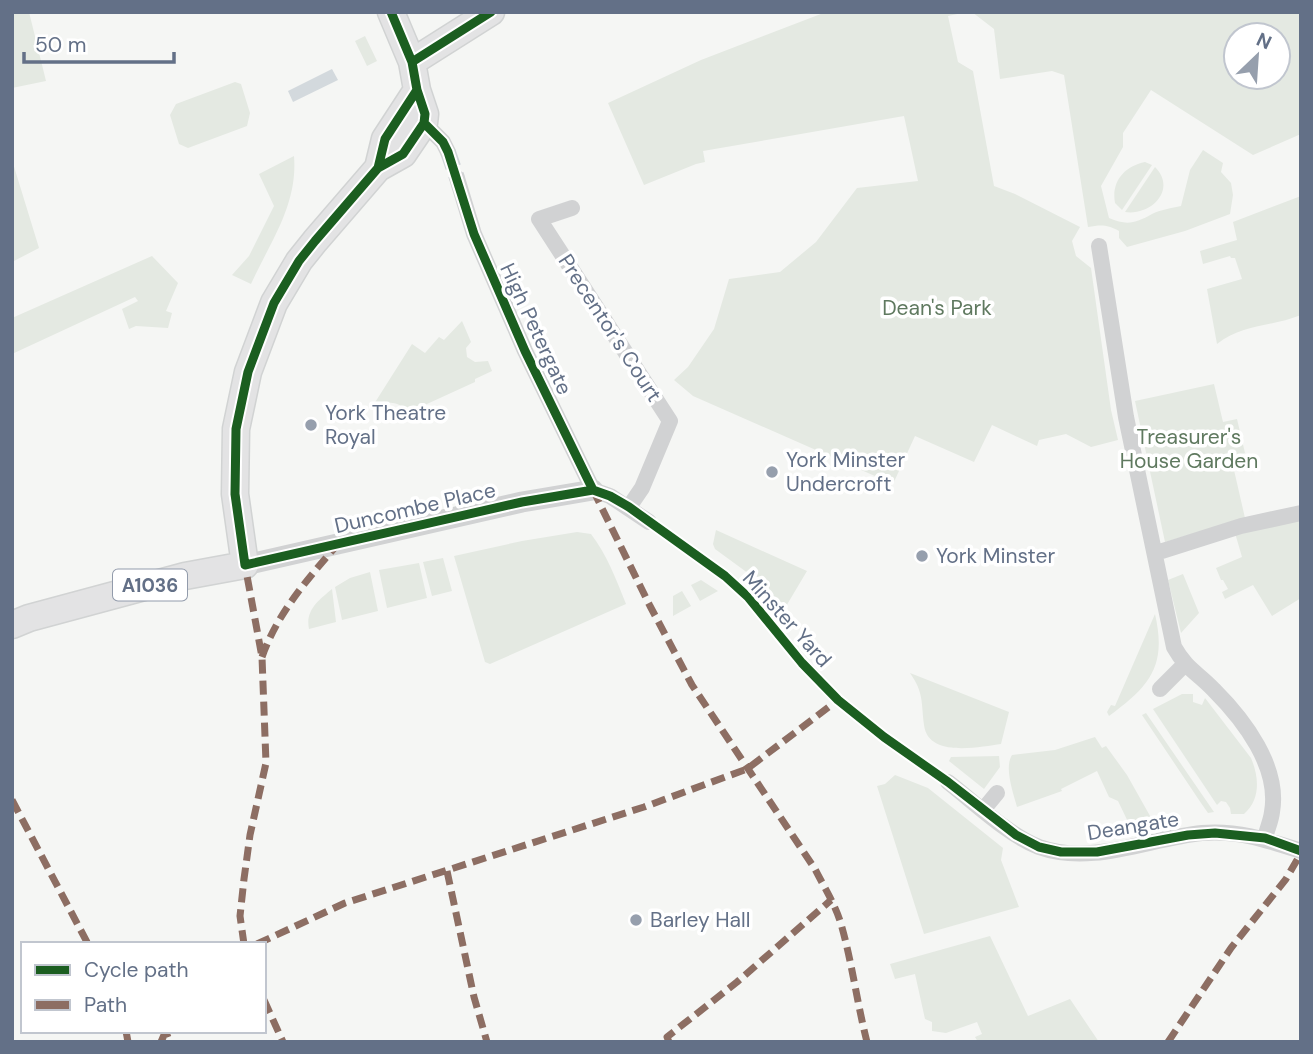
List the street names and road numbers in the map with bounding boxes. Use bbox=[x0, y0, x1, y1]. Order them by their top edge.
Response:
street label: Precentor's Court bbox=[552, 249, 668, 407]
street label: High Petergate bbox=[493, 259, 579, 399]
street label: Duncombe Place bbox=[332, 476, 498, 540]
street label: Minster Yard bbox=[736, 565, 838, 673]
road number: A1036 bbox=[113, 570, 187, 600]
street label: Deangate bbox=[1085, 805, 1181, 847]

